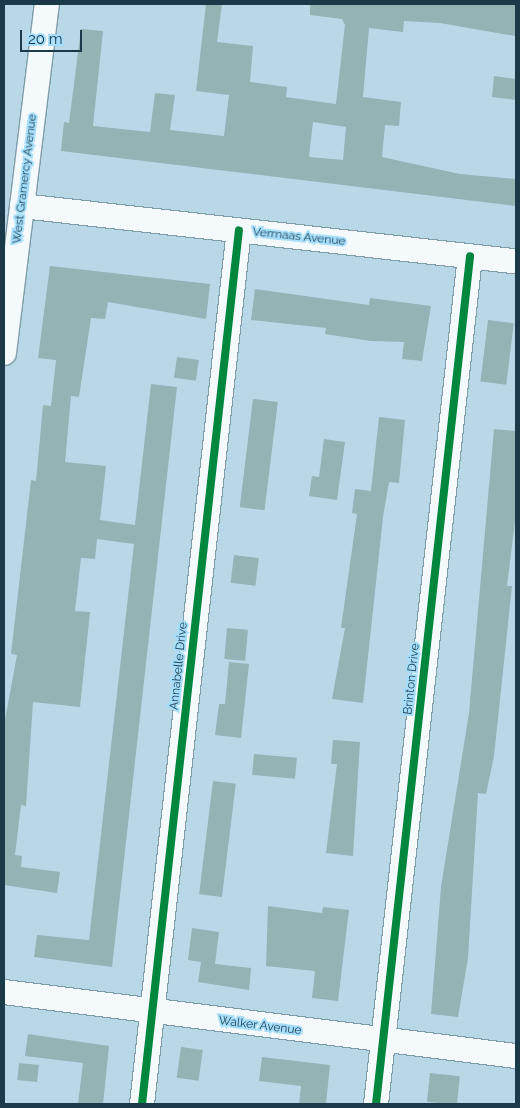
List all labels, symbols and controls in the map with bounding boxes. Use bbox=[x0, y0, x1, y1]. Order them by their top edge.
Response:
scale bar bbox=[22, 20, 85, 52]
text: 20 m bbox=[28, 30, 63, 48]
street label: West Gramercy Avenue bbox=[10, 113, 40, 245]
street label: Vermaas Avenue bbox=[252, 225, 346, 249]
street label: Annabelle Drive bbox=[167, 621, 191, 711]
street label: Brinton Drive bbox=[401, 643, 423, 715]
street label: Walker Avenue bbox=[217, 1014, 303, 1038]

